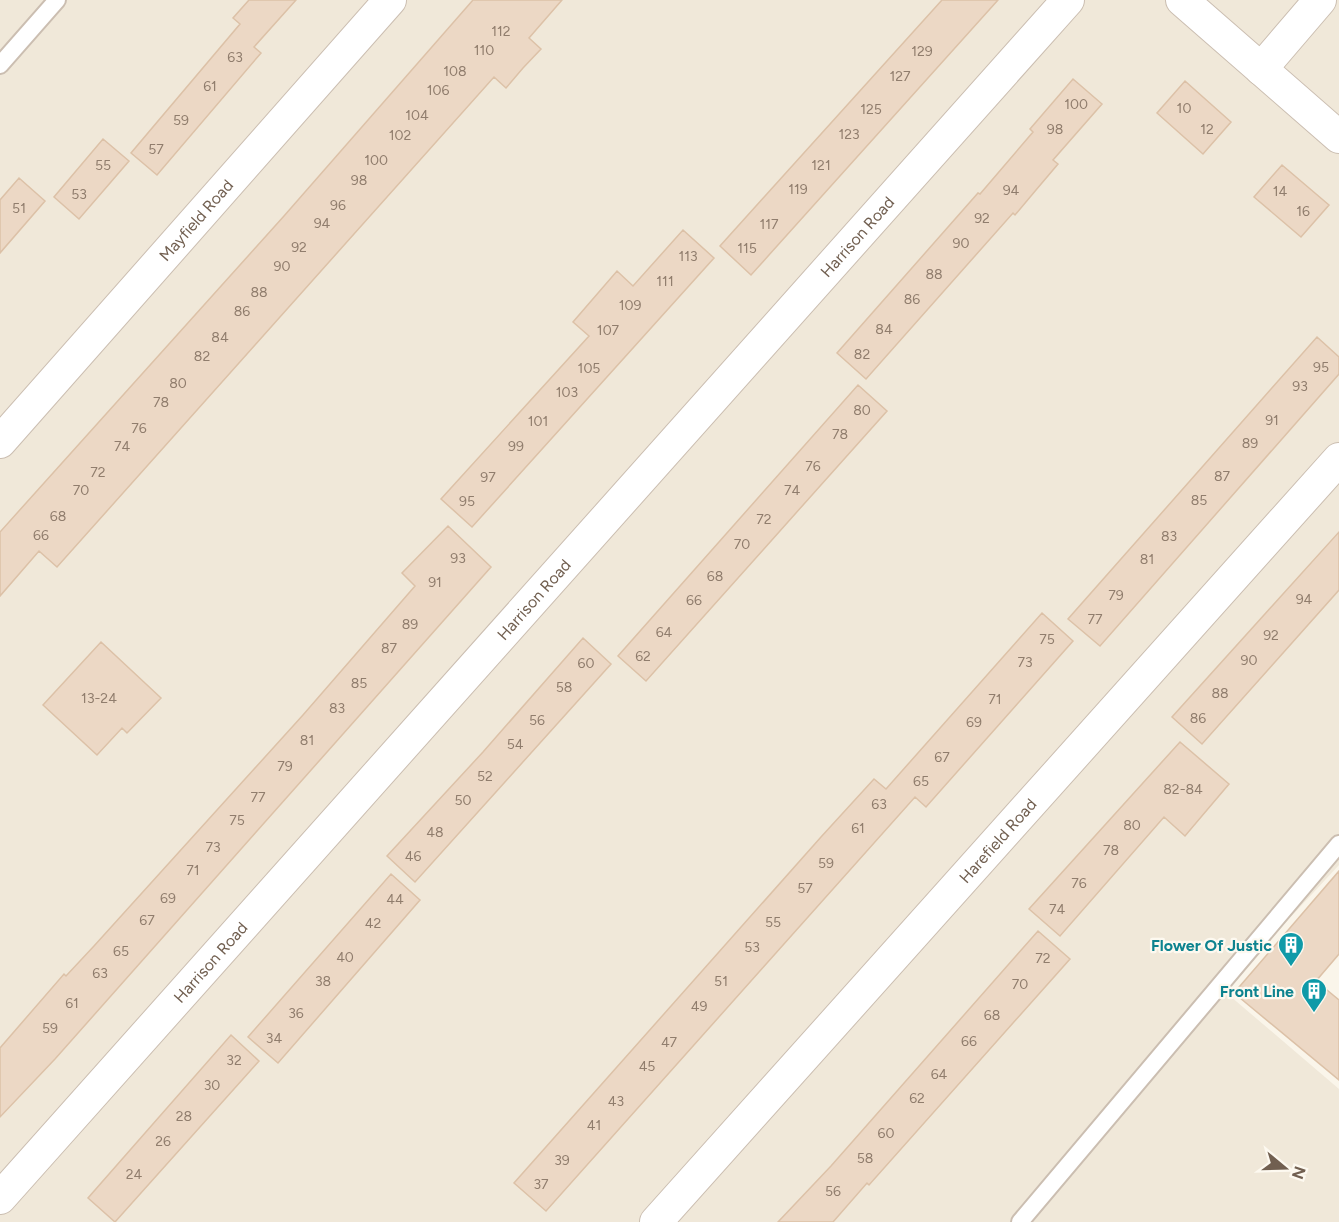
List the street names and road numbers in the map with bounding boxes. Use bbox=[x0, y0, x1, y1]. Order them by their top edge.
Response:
street label: Mayfield Road bbox=[155, 176, 237, 265]
street label: Harrison Road bbox=[817, 193, 898, 281]
street label: Harrison Road bbox=[493, 556, 575, 644]
street label: Harefield Road bbox=[955, 795, 1040, 887]
street label: Harrison Road bbox=[170, 918, 251, 1007]

